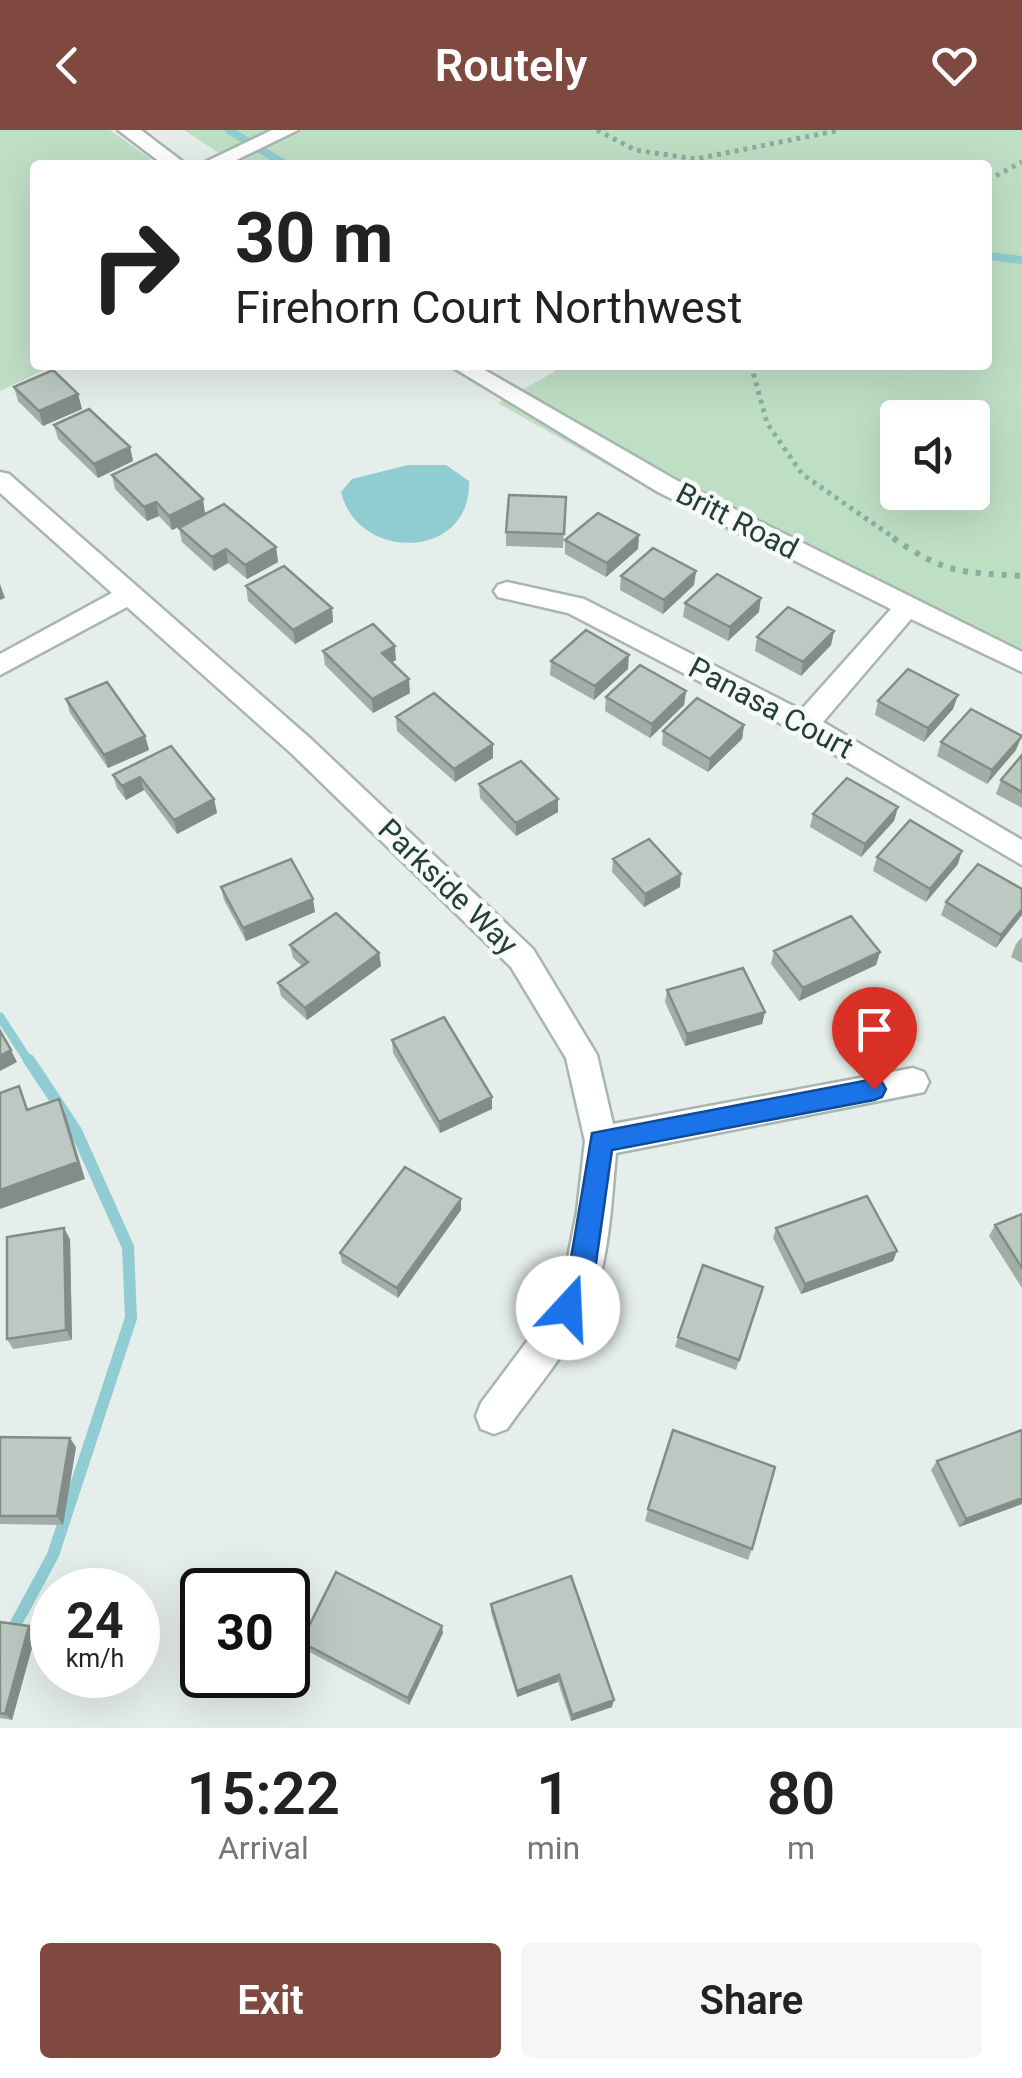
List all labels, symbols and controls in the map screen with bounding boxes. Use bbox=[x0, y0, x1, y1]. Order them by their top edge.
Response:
icon: back bbox=[40, 38, 95, 93]
icon: heart bbox=[927, 38, 982, 93]
text: Routely bbox=[435, 39, 587, 92]
text: 30 m bbox=[235, 197, 393, 279]
icon: right bbox=[70, 200, 200, 330]
text: Firehorn Court Northwest bbox=[235, 281, 742, 334]
map controls bbox=[880, 400, 990, 510]
button: sound bbox=[880, 400, 990, 510]
street label: Britt Road bbox=[670, 475, 804, 566]
street label: Panasa Court bbox=[683, 650, 859, 766]
street label: Parkside Way bbox=[371, 812, 525, 962]
pin bbox=[832, 987, 917, 1090]
icon: arrive bbox=[847, 1002, 902, 1057]
position arrow bbox=[516, 1256, 620, 1360]
speed limit sign: 30 bbox=[180, 1568, 310, 1698]
text: 24 bbox=[66, 1592, 124, 1650]
text: km/h bbox=[66, 1644, 124, 1673]
text: 15:22 bbox=[187, 1758, 340, 1829]
text: 1 bbox=[536, 1758, 571, 1829]
text: 80 bbox=[767, 1758, 835, 1829]
text: Arrival bbox=[218, 1829, 309, 1867]
text: min bbox=[527, 1829, 580, 1867]
text: m bbox=[787, 1829, 815, 1867]
button: Exit bbox=[40, 1943, 501, 2058]
button: Share bbox=[521, 1943, 982, 2058]

